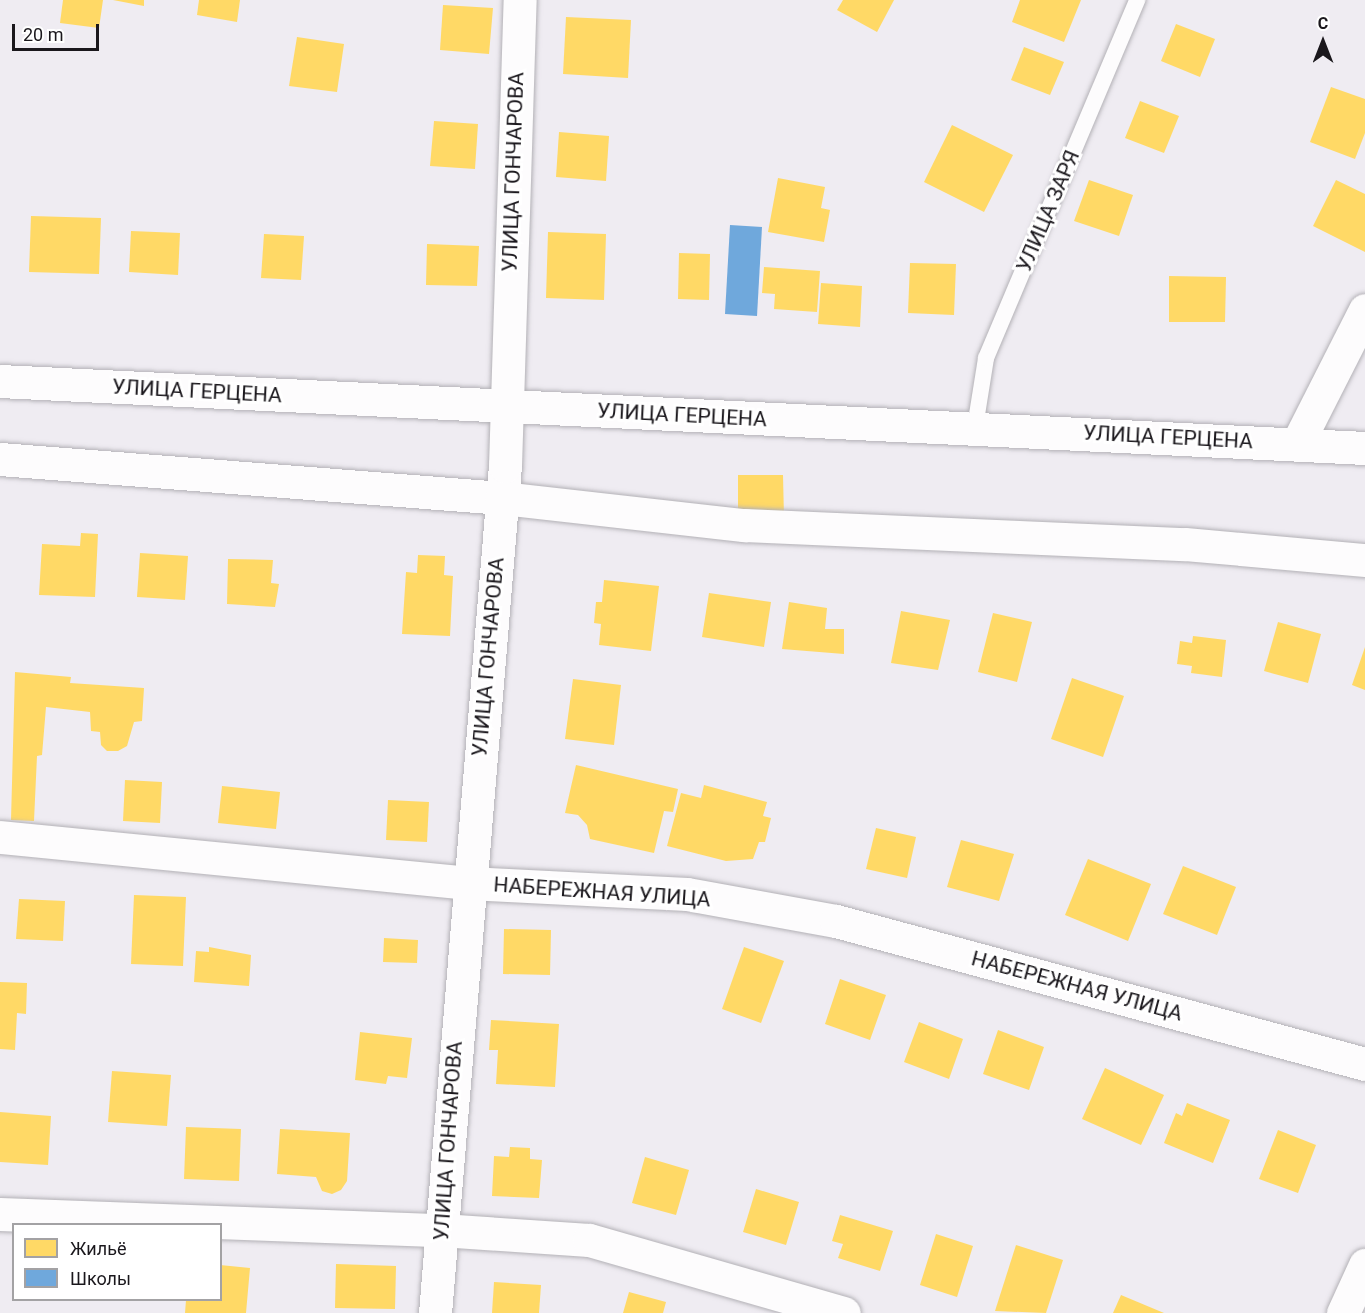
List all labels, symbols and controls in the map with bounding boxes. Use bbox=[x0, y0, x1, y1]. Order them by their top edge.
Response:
scale bar bbox=[15, 12, 102, 50]
north arrow bbox=[1293, 12, 1353, 72]
text: С bbox=[1318, 14, 1328, 33]
text: 20 m bbox=[23, 24, 63, 45]
street label: УЛИЦА ГОНЧАРОВА bbox=[497, 72, 529, 272]
street label: УЛИЦА ЗАРЯ bbox=[1011, 146, 1085, 276]
street label: УЛИЦА ГЕРЦЕНА bbox=[111, 374, 283, 408]
street label: УЛИЦА ГЕРЦЕНА bbox=[596, 398, 768, 432]
street label: УЛИЦА ГЕРЦЕНА bbox=[1082, 420, 1254, 454]
street label: УЛИЦА ГОНЧАРОВА bbox=[467, 556, 509, 758]
street label: НАБЕРЕЖНАЯ УЛИЦА bbox=[493, 872, 711, 912]
street label: НАБЕРЕЖНАЯ УЛИЦА bbox=[969, 946, 1185, 1026]
street label: УЛИЦА ГОНЧАРОВА bbox=[428, 1040, 468, 1242]
legend bbox=[12, 1223, 222, 1301]
text: Жильё bbox=[70, 1238, 126, 1259]
text: Школы bbox=[70, 1268, 131, 1289]

